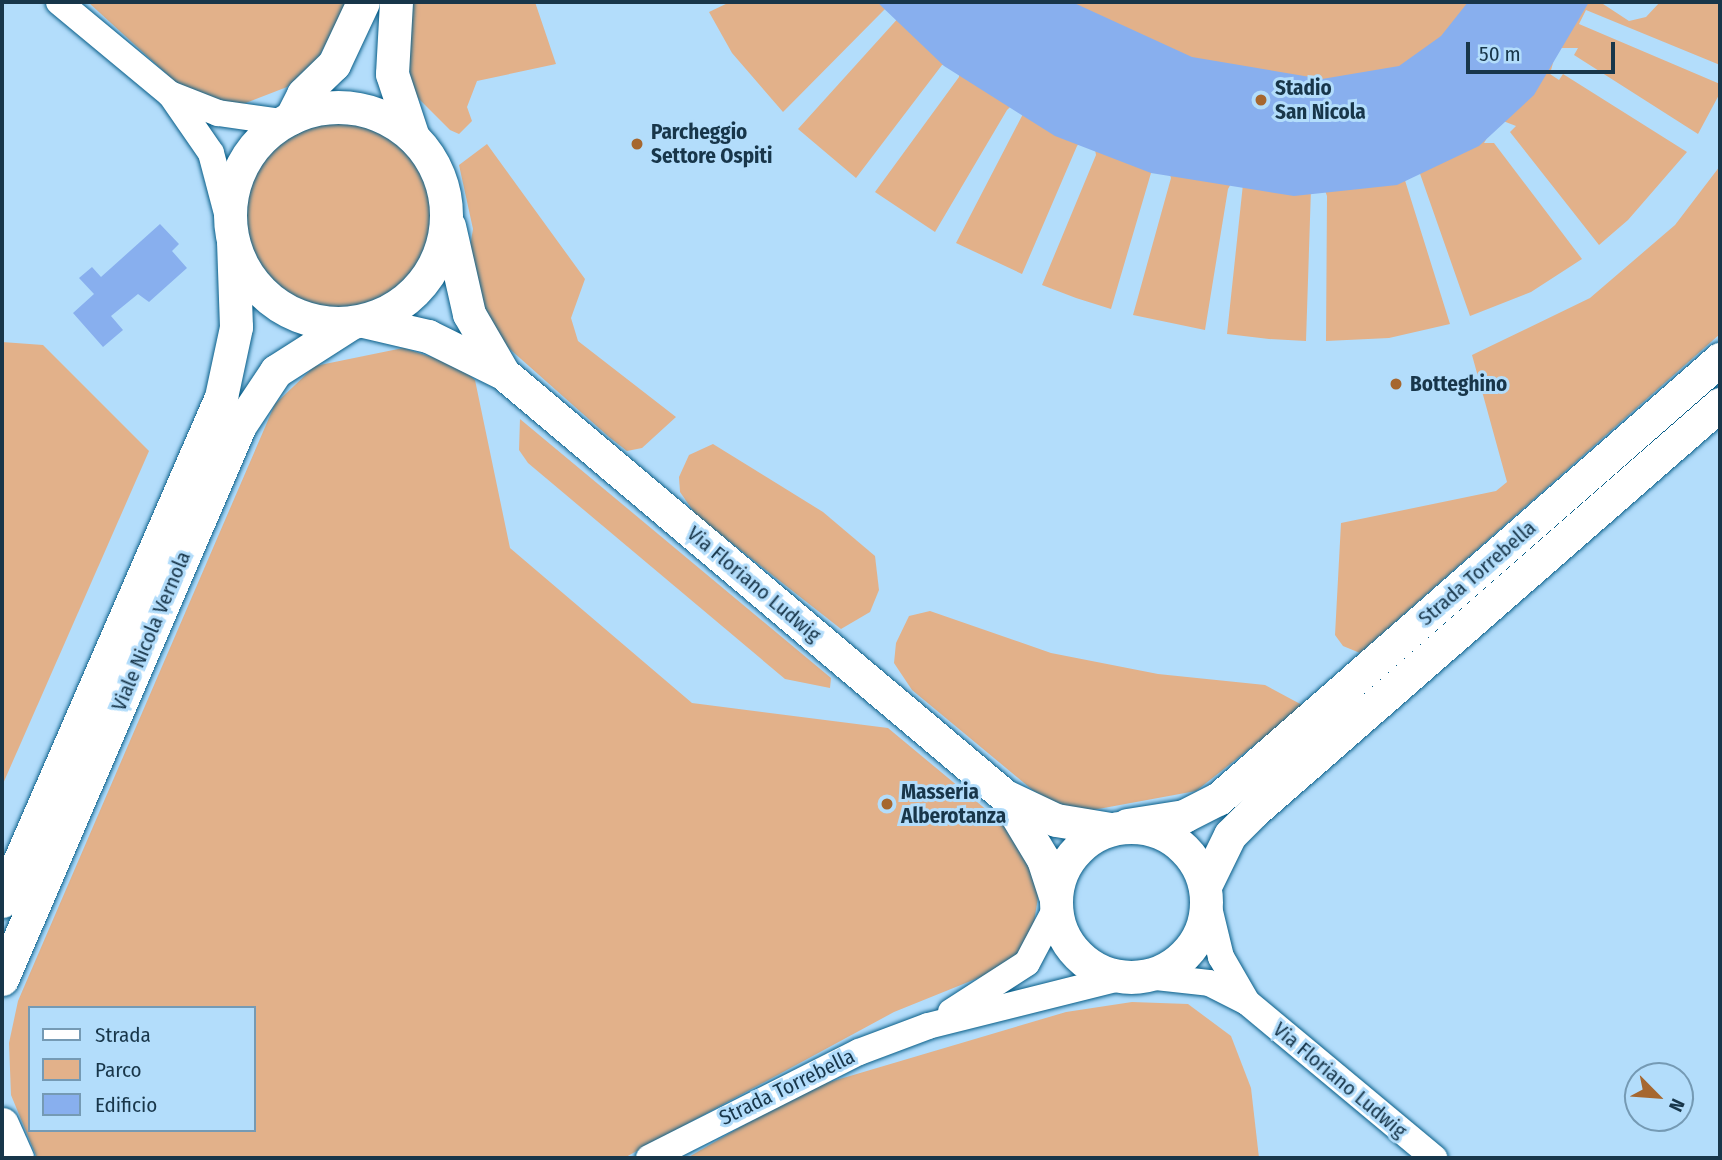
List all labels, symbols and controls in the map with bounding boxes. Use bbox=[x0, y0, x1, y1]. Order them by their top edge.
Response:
scale bar bbox=[1470, 28, 1619, 72]
text: 50 m bbox=[1479, 41, 1521, 67]
place label: Stadio San Nicola bbox=[1275, 75, 1366, 125]
marker: Stadio San Nicola bbox=[1253, 92, 1269, 108]
place label: Parcheggio Settore Ospiti bbox=[651, 119, 772, 169]
marker: Parcheggio Settore Ospiti bbox=[629, 136, 645, 152]
place label: Botteghino bbox=[1410, 371, 1507, 397]
marker: Botteghino bbox=[1388, 376, 1404, 392]
street label: Strada Torrebella bbox=[1413, 515, 1541, 631]
street label: Via Floriano Ludwig bbox=[682, 521, 826, 647]
street label: Viale Nicola Vernola bbox=[106, 547, 196, 715]
place label: Masseria Alberotanza bbox=[901, 779, 1006, 829]
marker: Masseria Alberotanza bbox=[879, 796, 895, 812]
legend bbox=[28, 1006, 256, 1132]
street label: Via Floriano Ludwig bbox=[1268, 1017, 1412, 1143]
text: Strada bbox=[95, 1022, 151, 1048]
street label: Strada Torrebella bbox=[715, 1043, 859, 1131]
text: Parco bbox=[95, 1057, 142, 1083]
north arrow bbox=[1624, 1062, 1694, 1132]
text: Edificio bbox=[95, 1092, 157, 1118]
text: N bbox=[1664, 1095, 1690, 1115]

